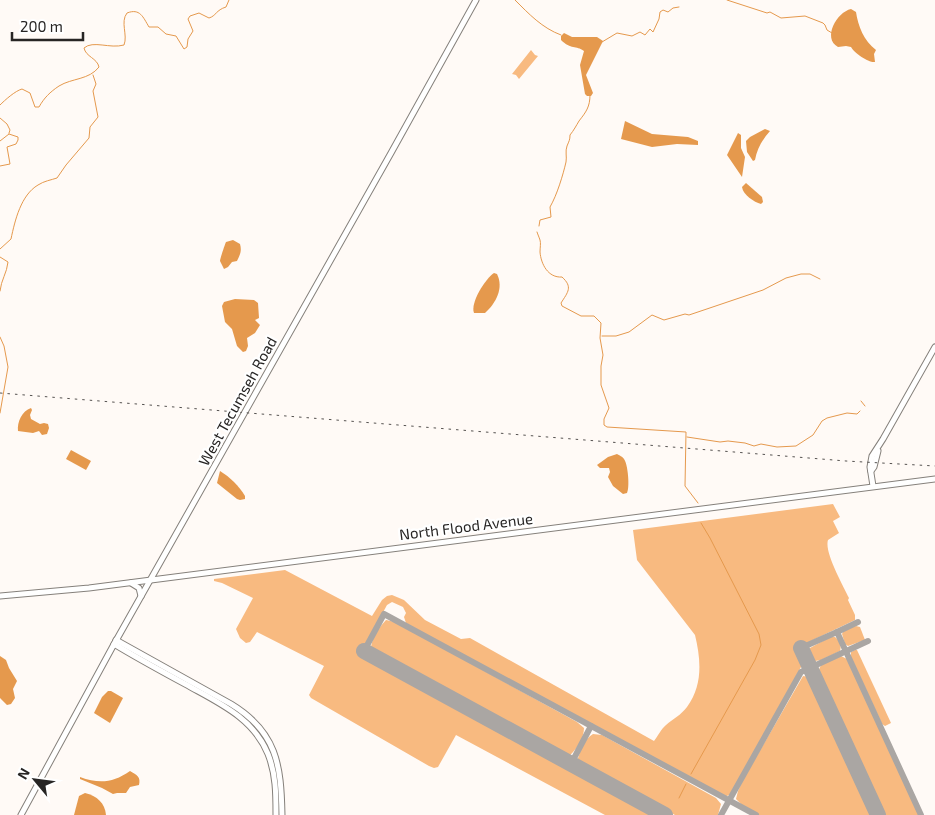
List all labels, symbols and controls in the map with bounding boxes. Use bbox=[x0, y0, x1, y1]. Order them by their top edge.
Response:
scale bar bbox=[12, 10, 84, 42]
text: 200 m bbox=[20, 17, 63, 35]
street label: West Tecumseh Road bbox=[194, 333, 280, 469]
street label: North Flood Avenue bbox=[398, 509, 534, 543]
north arrow bbox=[10, 755, 60, 805]
text: N bbox=[13, 765, 33, 782]

